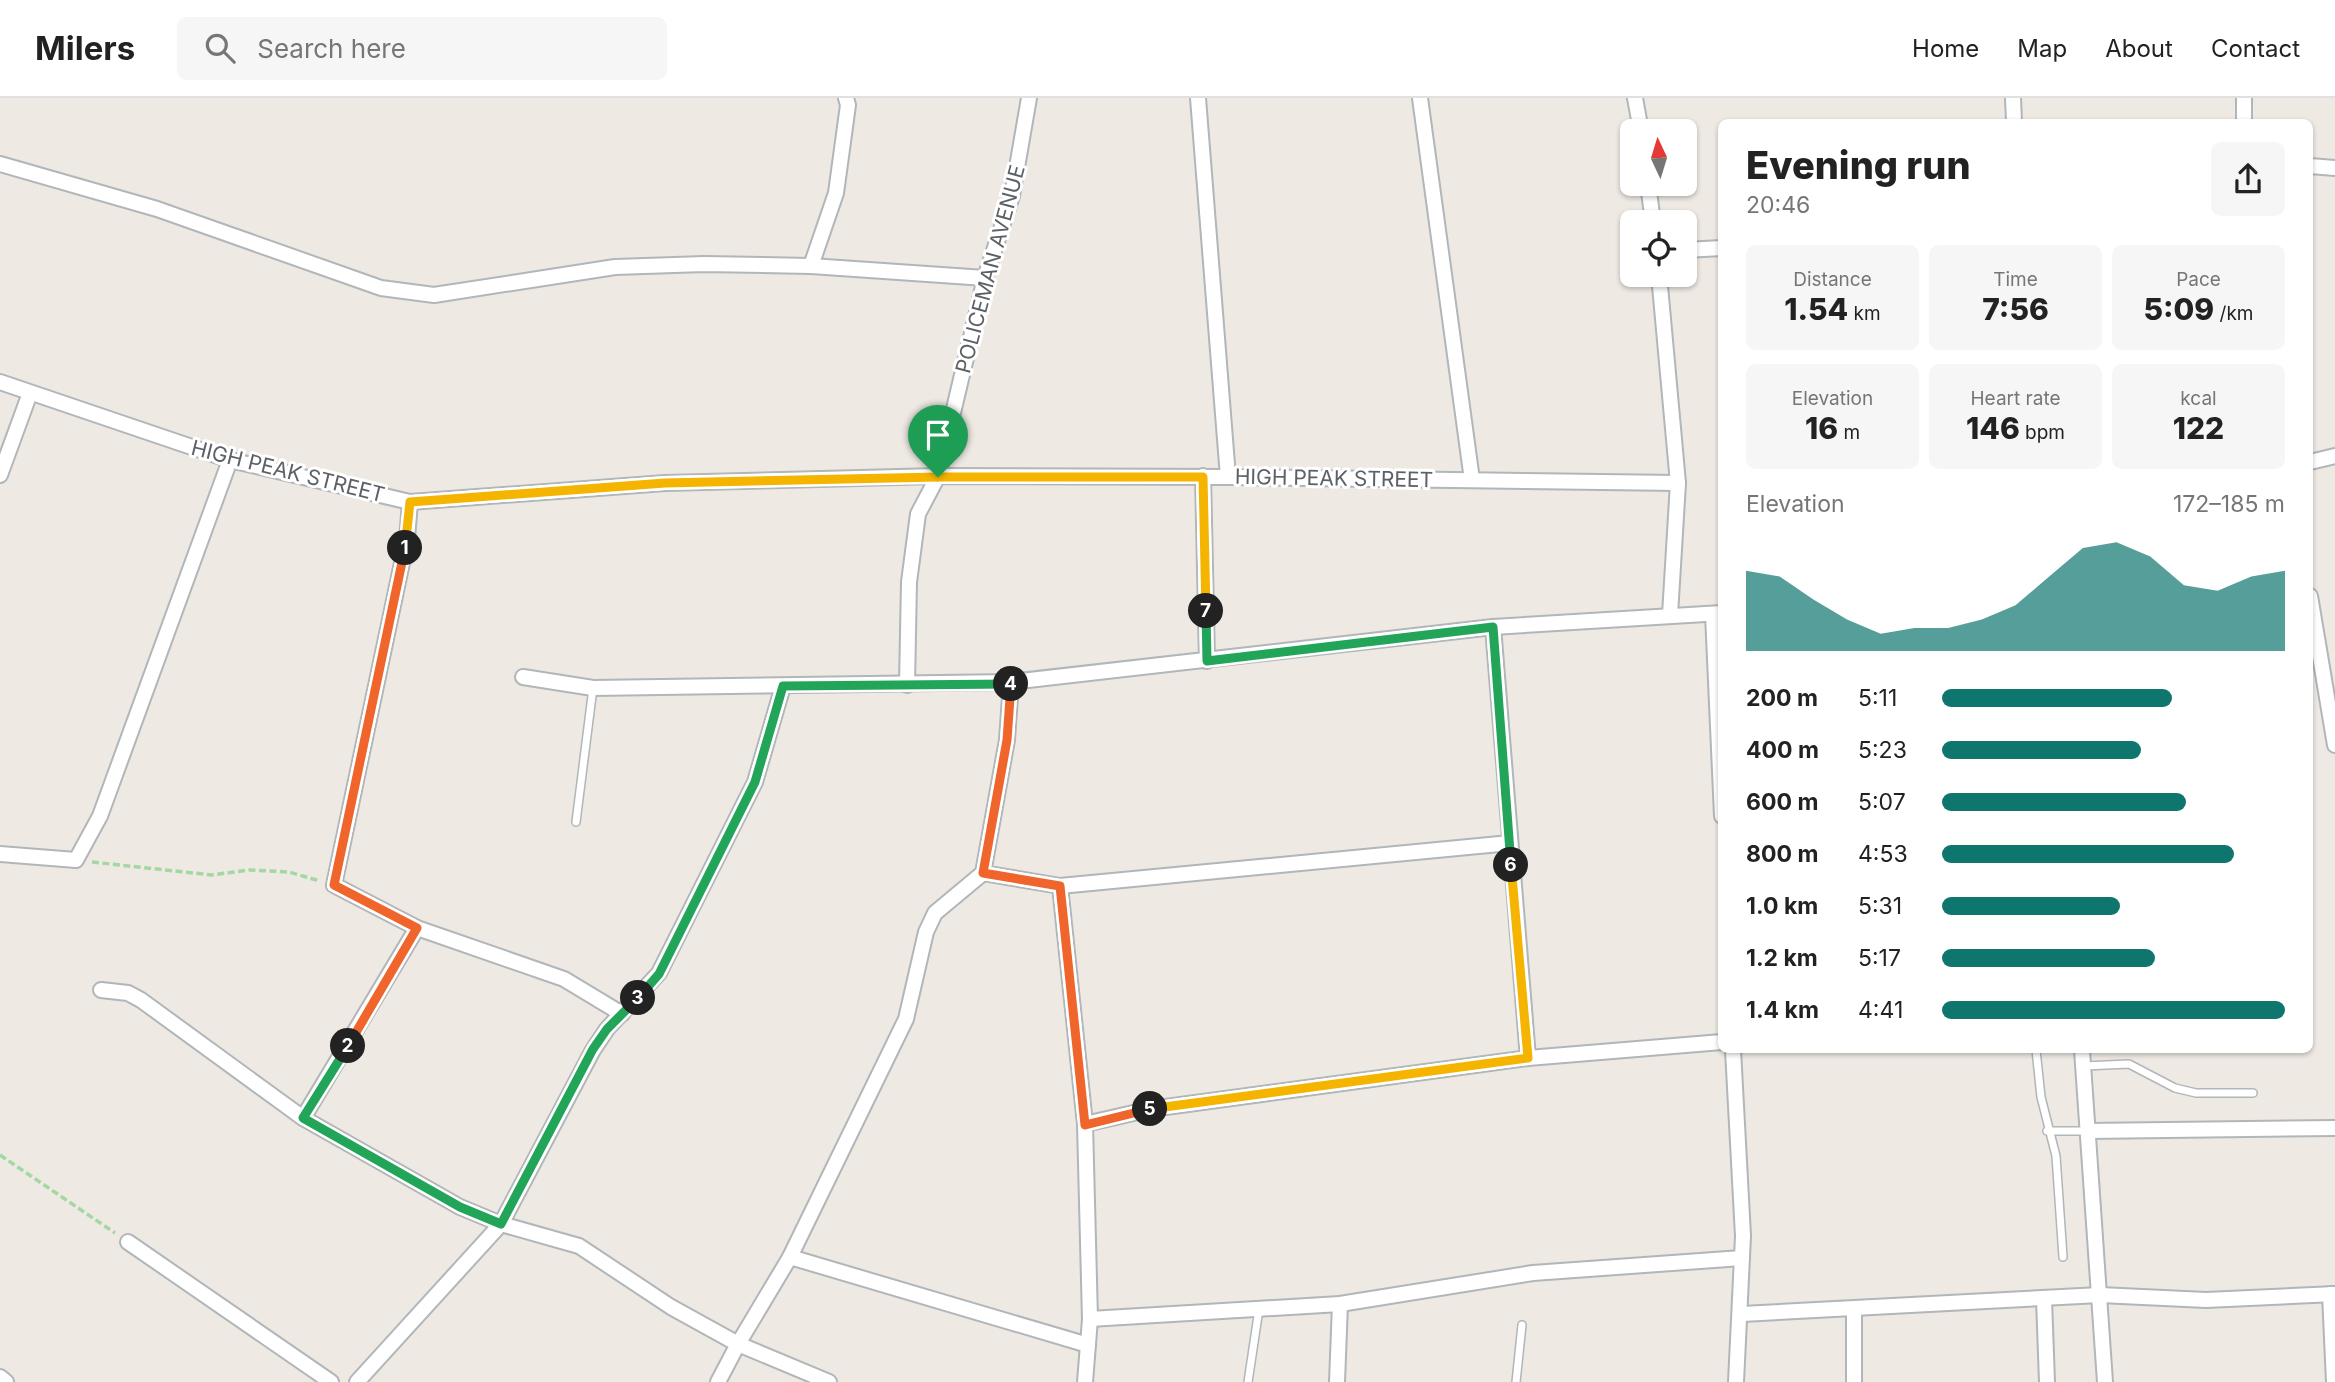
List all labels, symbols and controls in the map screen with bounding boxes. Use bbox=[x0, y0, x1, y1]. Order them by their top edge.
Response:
search box bbox=[177, 17, 667, 80]
text: Milers bbox=[35, 28, 135, 68]
icon: search bbox=[201, 29, 239, 67]
text: Search here bbox=[257, 33, 406, 64]
text: Home bbox=[1912, 34, 1979, 63]
text: Map bbox=[2017, 34, 2067, 63]
text: About bbox=[2105, 34, 2173, 63]
text: Contact bbox=[2211, 34, 2300, 63]
north arrow bbox=[1620, 119, 1698, 196]
map controls bbox=[1620, 119, 1697, 287]
text: Evening run bbox=[1746, 142, 1971, 188]
button: share bbox=[2211, 142, 2285, 216]
street label: POLICEMAN AVENUE bbox=[950, 162, 1030, 376]
text: 20:46 bbox=[1746, 191, 1810, 219]
button: locate bbox=[1620, 210, 1697, 287]
text: Distance bbox=[1793, 268, 1872, 291]
text: Time bbox=[1993, 268, 2038, 291]
text: Pace bbox=[2176, 268, 2221, 291]
text: 1.54 bbox=[1784, 291, 1848, 327]
text: 7:56 bbox=[1982, 291, 2049, 327]
text: 5:09 bbox=[2143, 291, 2214, 327]
text: km bbox=[1848, 302, 1881, 325]
text: /km bbox=[2214, 302, 2254, 325]
text: Elevation bbox=[1792, 387, 1873, 410]
text: Heart rate bbox=[1971, 387, 2061, 410]
text: kcal bbox=[2180, 387, 2217, 410]
pin bbox=[908, 405, 968, 477]
text: 16 bbox=[1805, 410, 1838, 446]
text: 146 bbox=[1966, 410, 2020, 446]
text: 122 bbox=[2173, 410, 2224, 446]
icon: arrive bbox=[919, 416, 957, 454]
text: m bbox=[1838, 421, 1860, 444]
text: bpm bbox=[2020, 421, 2065, 444]
street label: HIGH PEAK STREET bbox=[189, 435, 387, 507]
street label: HIGH PEAK STREET bbox=[1235, 464, 1433, 492]
text: Elevation bbox=[1746, 490, 1845, 518]
text: 172–185 m bbox=[2173, 490, 2285, 518]
pin: 1 bbox=[388, 531, 422, 566]
text: 1 bbox=[400, 536, 409, 559]
pin: 7 bbox=[1188, 594, 1224, 628]
text: 7 bbox=[1200, 599, 1211, 622]
pin: 4 bbox=[993, 666, 1028, 702]
text: 4 bbox=[1004, 672, 1017, 695]
text: 200 m bbox=[1746, 684, 1818, 712]
text: 5:11 bbox=[1858, 684, 1897, 712]
text: 400 m bbox=[1746, 736, 1819, 764]
text: 5:23 bbox=[1858, 736, 1907, 764]
text: 600 m bbox=[1746, 788, 1818, 816]
text: 5:07 bbox=[1858, 788, 1906, 816]
text: 800 m bbox=[1746, 840, 1818, 868]
text: 4:53 bbox=[1858, 840, 1908, 868]
pin: 6 bbox=[1494, 848, 1528, 882]
text: 6 bbox=[1504, 853, 1517, 876]
text: 1.0 km bbox=[1746, 892, 1818, 920]
text: 5:31 bbox=[1858, 892, 1902, 920]
text: 1.2 km bbox=[1746, 944, 1818, 972]
text: 5:17 bbox=[1858, 944, 1901, 972]
pin: 3 bbox=[620, 981, 656, 1016]
text: 3 bbox=[631, 986, 644, 1009]
text: 1.4 km bbox=[1746, 996, 1819, 1024]
text: 4:41 bbox=[1858, 996, 1903, 1024]
pin: 2 bbox=[330, 1028, 366, 1063]
text: 2 bbox=[342, 1034, 353, 1057]
pin: 5 bbox=[1132, 1091, 1168, 1126]
text: 5 bbox=[1143, 1097, 1156, 1120]

